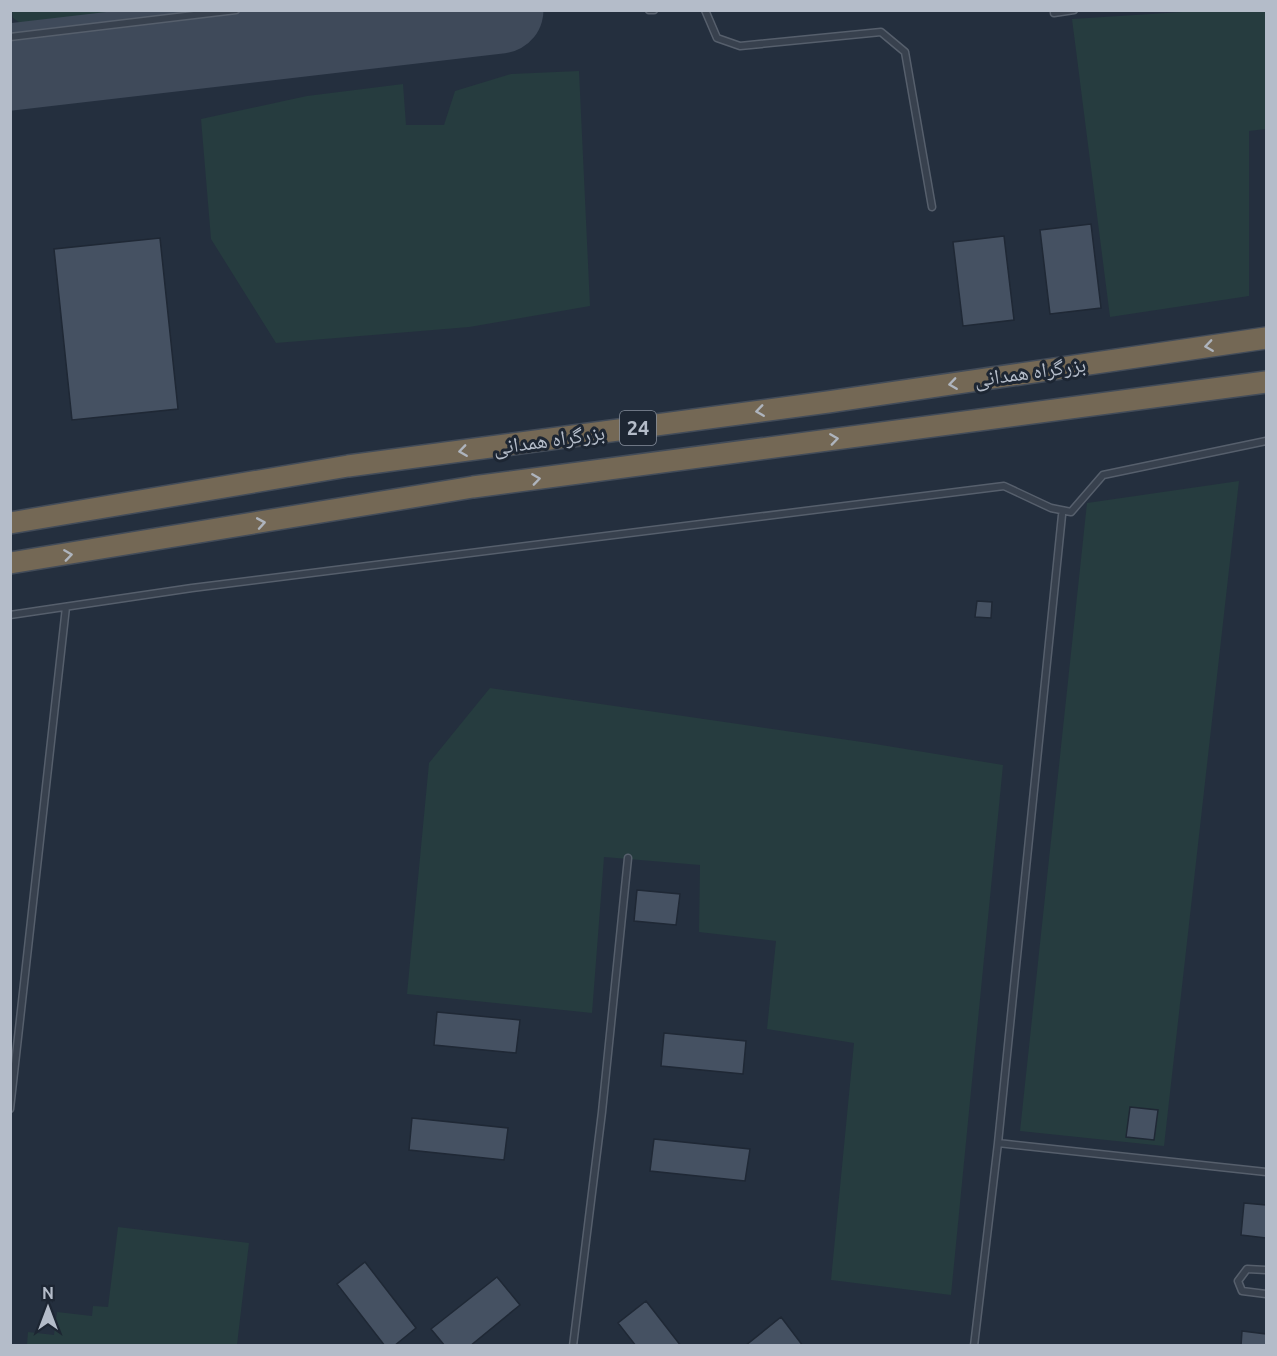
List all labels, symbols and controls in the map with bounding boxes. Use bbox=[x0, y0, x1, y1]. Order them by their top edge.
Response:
one-way arrow bbox=[1204, 340, 1213, 352]
street label: بزرگراه همدانی bbox=[973, 351, 1087, 393]
one-way arrow bbox=[949, 377, 958, 389]
one-way arrow bbox=[756, 405, 765, 417]
road number: 24 bbox=[620, 411, 656, 445]
street label: بزرگراه همدانی bbox=[492, 419, 606, 461]
one-way arrow bbox=[829, 434, 838, 446]
one-way arrow bbox=[458, 444, 468, 457]
one-way arrow bbox=[532, 473, 541, 486]
one-way arrow bbox=[255, 517, 265, 530]
one-way arrow bbox=[64, 549, 73, 561]
north arrow bbox=[18, 1278, 78, 1338]
text: N bbox=[42, 1284, 54, 1302]

